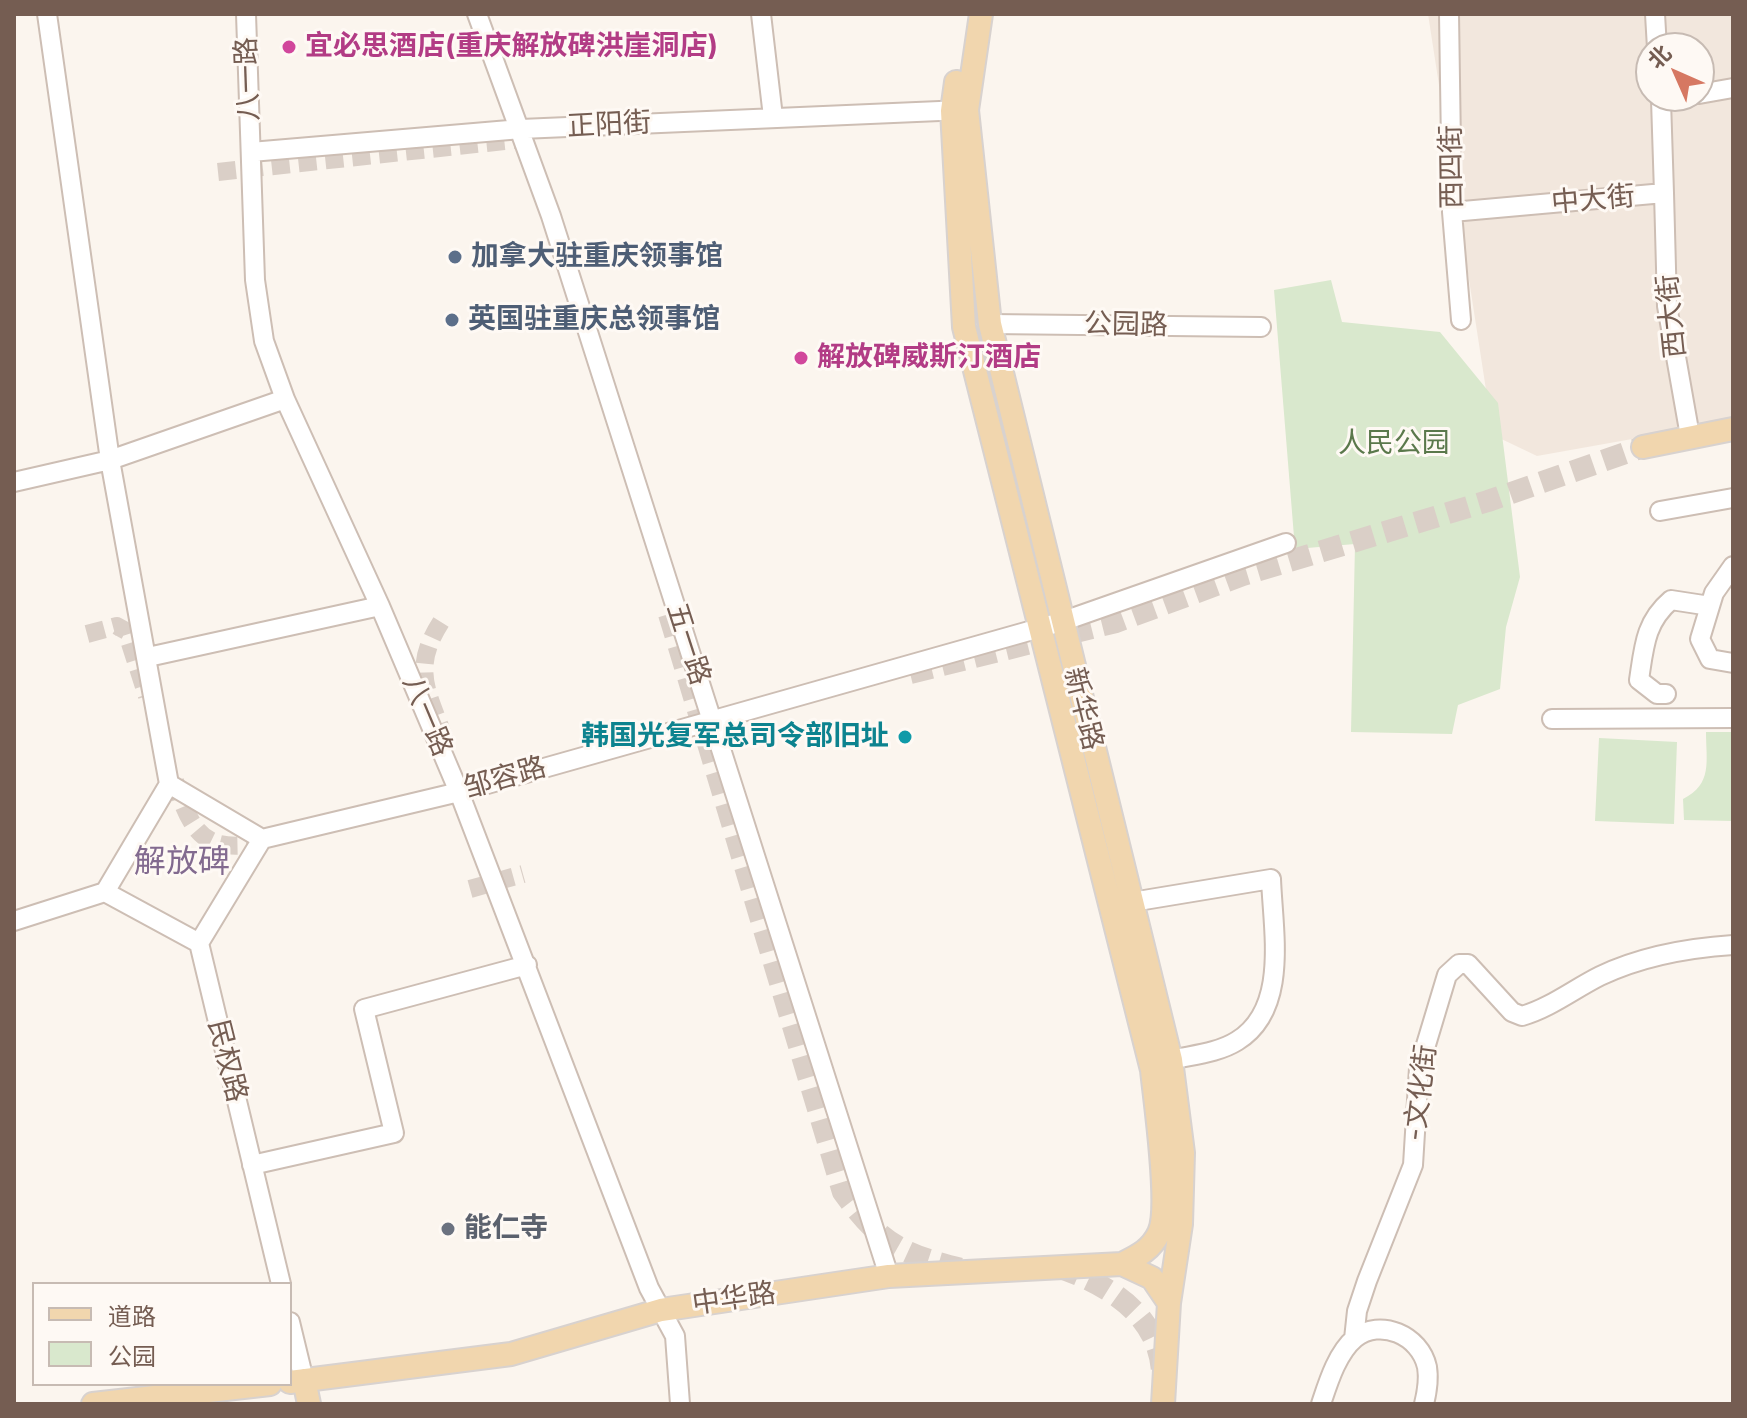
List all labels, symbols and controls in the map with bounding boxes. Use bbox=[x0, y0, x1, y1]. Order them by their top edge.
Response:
place label: 宜必思酒店(重庆解放碑洪崖洞店) bbox=[305, 30, 718, 64]
north arrow bbox=[1635, 32, 1715, 112]
street label: 八一路 bbox=[230, 36, 266, 122]
marker: 宜必思酒店(重庆解放碑洪崖洞店) bbox=[280, 38, 298, 56]
text: 北 bbox=[1642, 39, 1676, 73]
street label: 正阳街 bbox=[566, 106, 652, 144]
street label: 西四街 bbox=[1434, 125, 1470, 209]
street label: 中大街 bbox=[1550, 180, 1636, 220]
place label: 加拿大驻重庆领事馆 bbox=[471, 240, 723, 274]
marker: 加拿大驻重庆领事馆 bbox=[446, 248, 464, 266]
street label: 西大街 bbox=[1651, 272, 1693, 360]
place label: 英国驻重庆总领事馆 bbox=[468, 303, 720, 337]
street label: 公园路 bbox=[1084, 307, 1168, 343]
marker: 英国驻重庆总领事馆 bbox=[443, 311, 461, 329]
place label: 解放碑威斯汀酒店 bbox=[817, 341, 1041, 375]
marker: 解放碑威斯汀酒店 bbox=[792, 349, 810, 367]
park label: 人民公园 bbox=[1338, 427, 1450, 461]
street label: 五一路 bbox=[659, 599, 717, 689]
street label: 新华路 bbox=[1057, 664, 1109, 754]
street label: 八一路 bbox=[395, 671, 459, 761]
place label: 韩国光复军总司令部旧址 bbox=[581, 720, 889, 754]
marker: 韩国光复军总司令部旧址 bbox=[896, 728, 914, 746]
street label: 邹容路 bbox=[460, 750, 550, 806]
district label: 解放碑 bbox=[134, 843, 230, 881]
street label: 民权路 bbox=[201, 1016, 253, 1106]
street label: -文化街 bbox=[1398, 1043, 1444, 1143]
place label: 能仁寺 bbox=[464, 1212, 548, 1246]
marker: 能仁寺 bbox=[439, 1220, 457, 1238]
street label: 中华路 bbox=[690, 1277, 778, 1321]
legend bbox=[32, 1282, 292, 1386]
text: 道路 bbox=[108, 1302, 156, 1331]
text: 公园 bbox=[108, 1342, 156, 1371]

